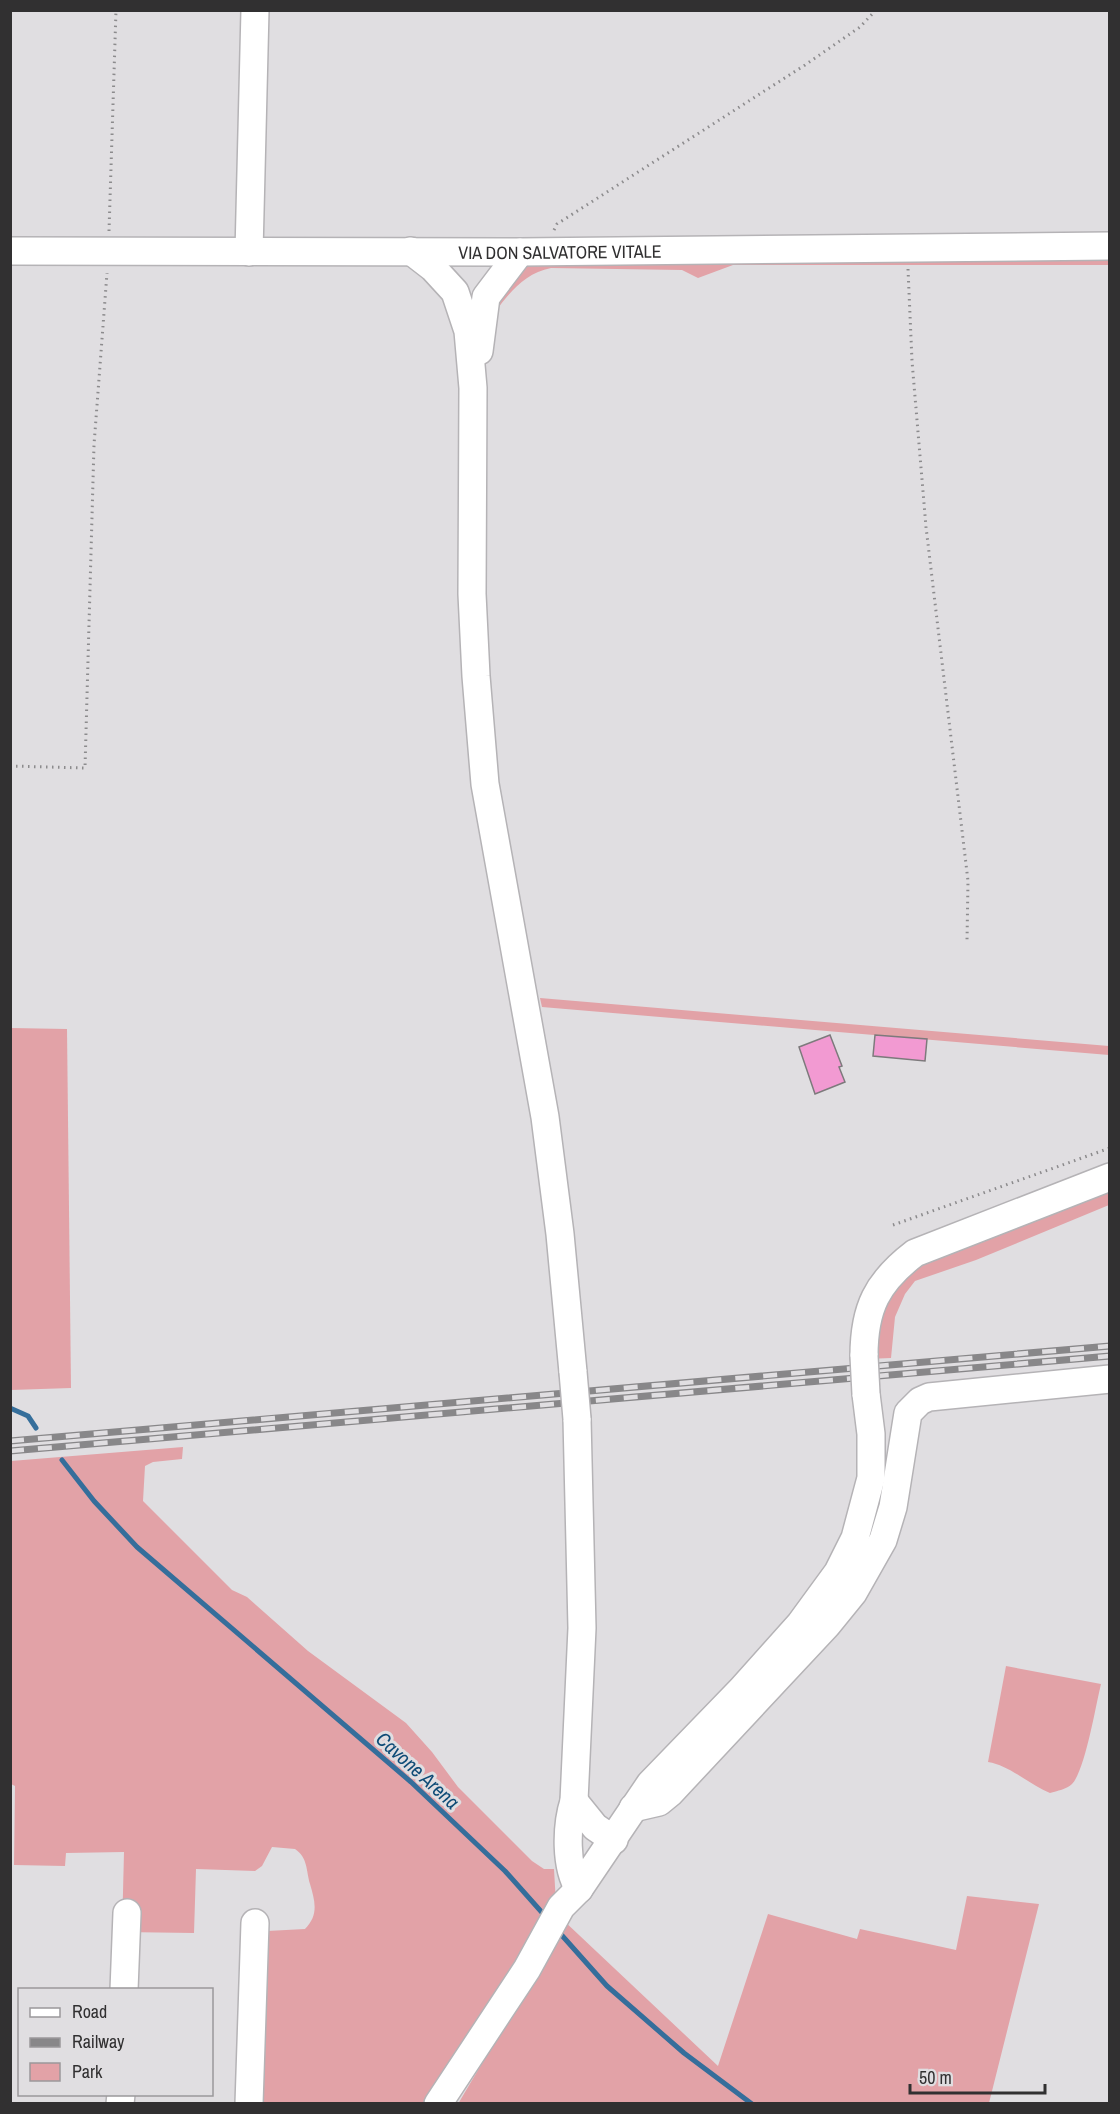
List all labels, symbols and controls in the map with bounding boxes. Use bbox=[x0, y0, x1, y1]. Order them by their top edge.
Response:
street label: VIA DON SALVATORE VITALE bbox=[458, 238, 662, 265]
water label: Cavone Arena bbox=[370, 1725, 466, 1815]
legend bbox=[18, 1988, 213, 2096]
text: Road bbox=[72, 1999, 107, 2024]
text: Railway bbox=[72, 2029, 125, 2054]
scale bar bbox=[910, 2057, 1045, 2095]
text: Park bbox=[72, 2059, 103, 2084]
text: 50 m bbox=[919, 2065, 952, 2090]

